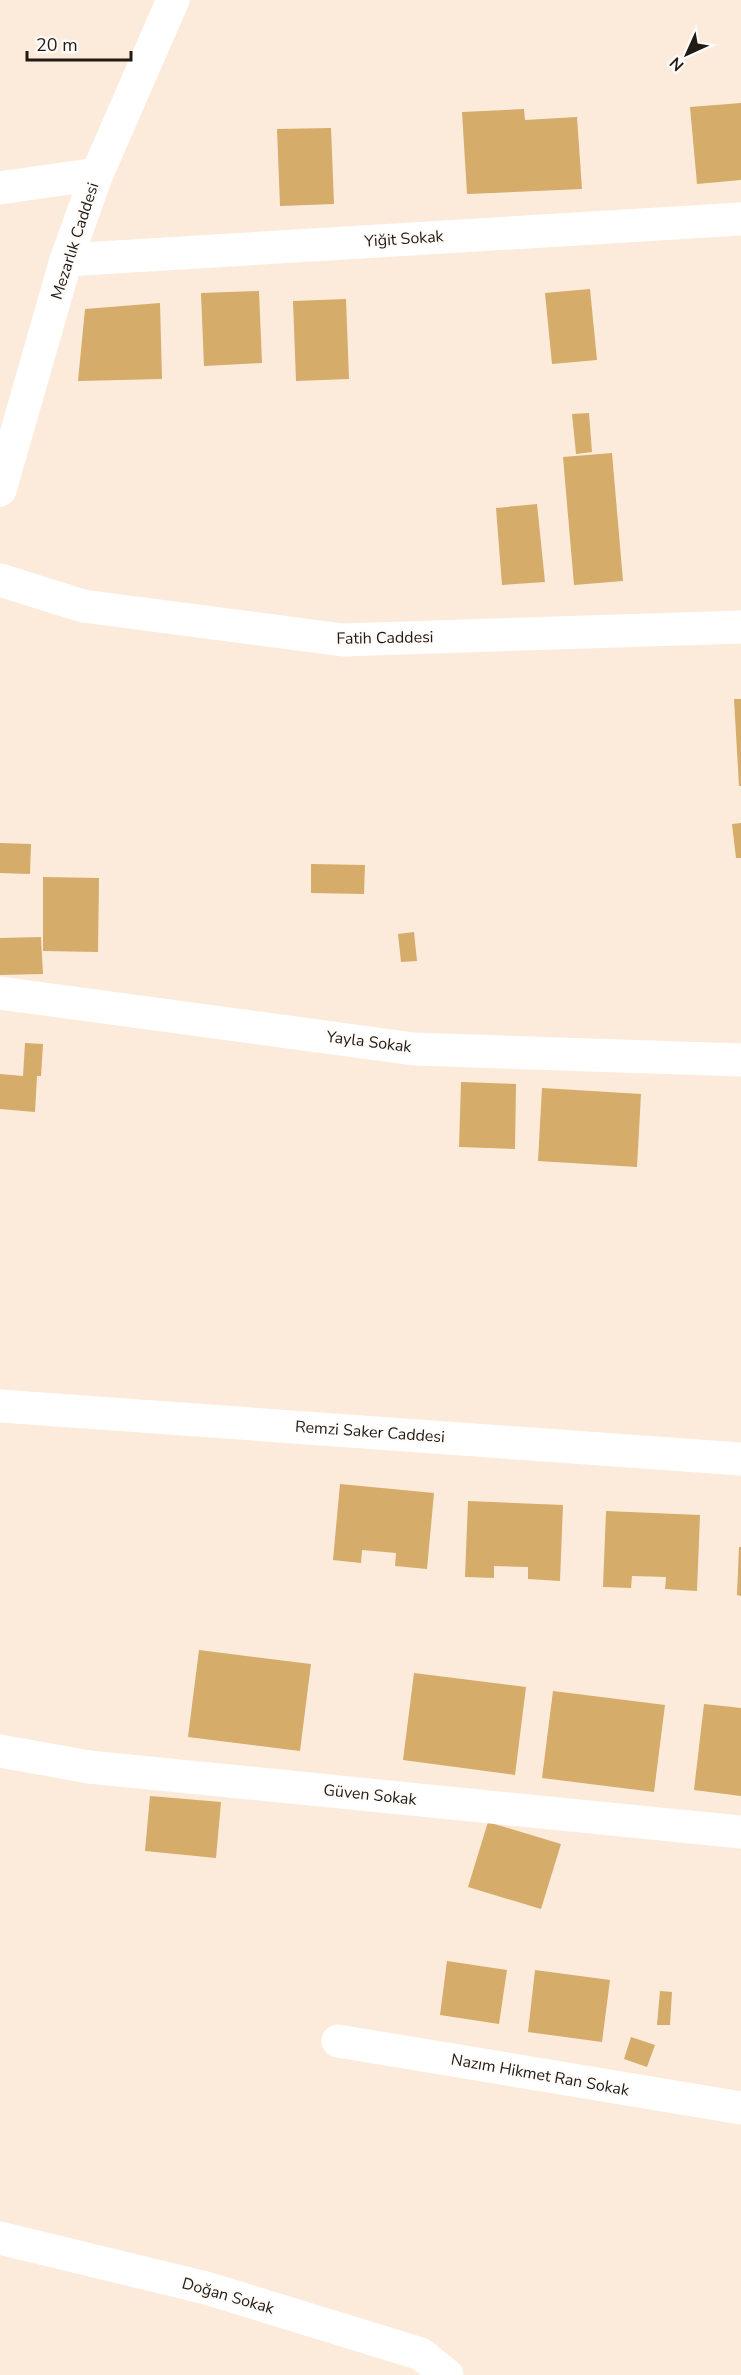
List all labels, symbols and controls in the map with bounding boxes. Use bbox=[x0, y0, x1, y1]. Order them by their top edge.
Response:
scale bar bbox=[27, 24, 130, 62]
north arrow bbox=[657, 24, 717, 84]
text: 20 m bbox=[36, 33, 78, 57]
text: N bbox=[665, 52, 689, 76]
street label: Mezarlık Caddesi bbox=[46, 180, 104, 302]
street label: Yiğit Sokak bbox=[363, 225, 445, 253]
street label: Fatih Caddesi bbox=[336, 626, 434, 650]
street label: Yayla Sokak bbox=[324, 1026, 414, 1058]
street label: Remzi Saker Caddesi bbox=[294, 1416, 446, 1448]
street label: Güven Sokak bbox=[322, 1779, 419, 1811]
street label: Nazım Hikmet Ran Sokak bbox=[449, 2048, 632, 2102]
street label: Doğan Sokak bbox=[179, 2272, 278, 2320]

